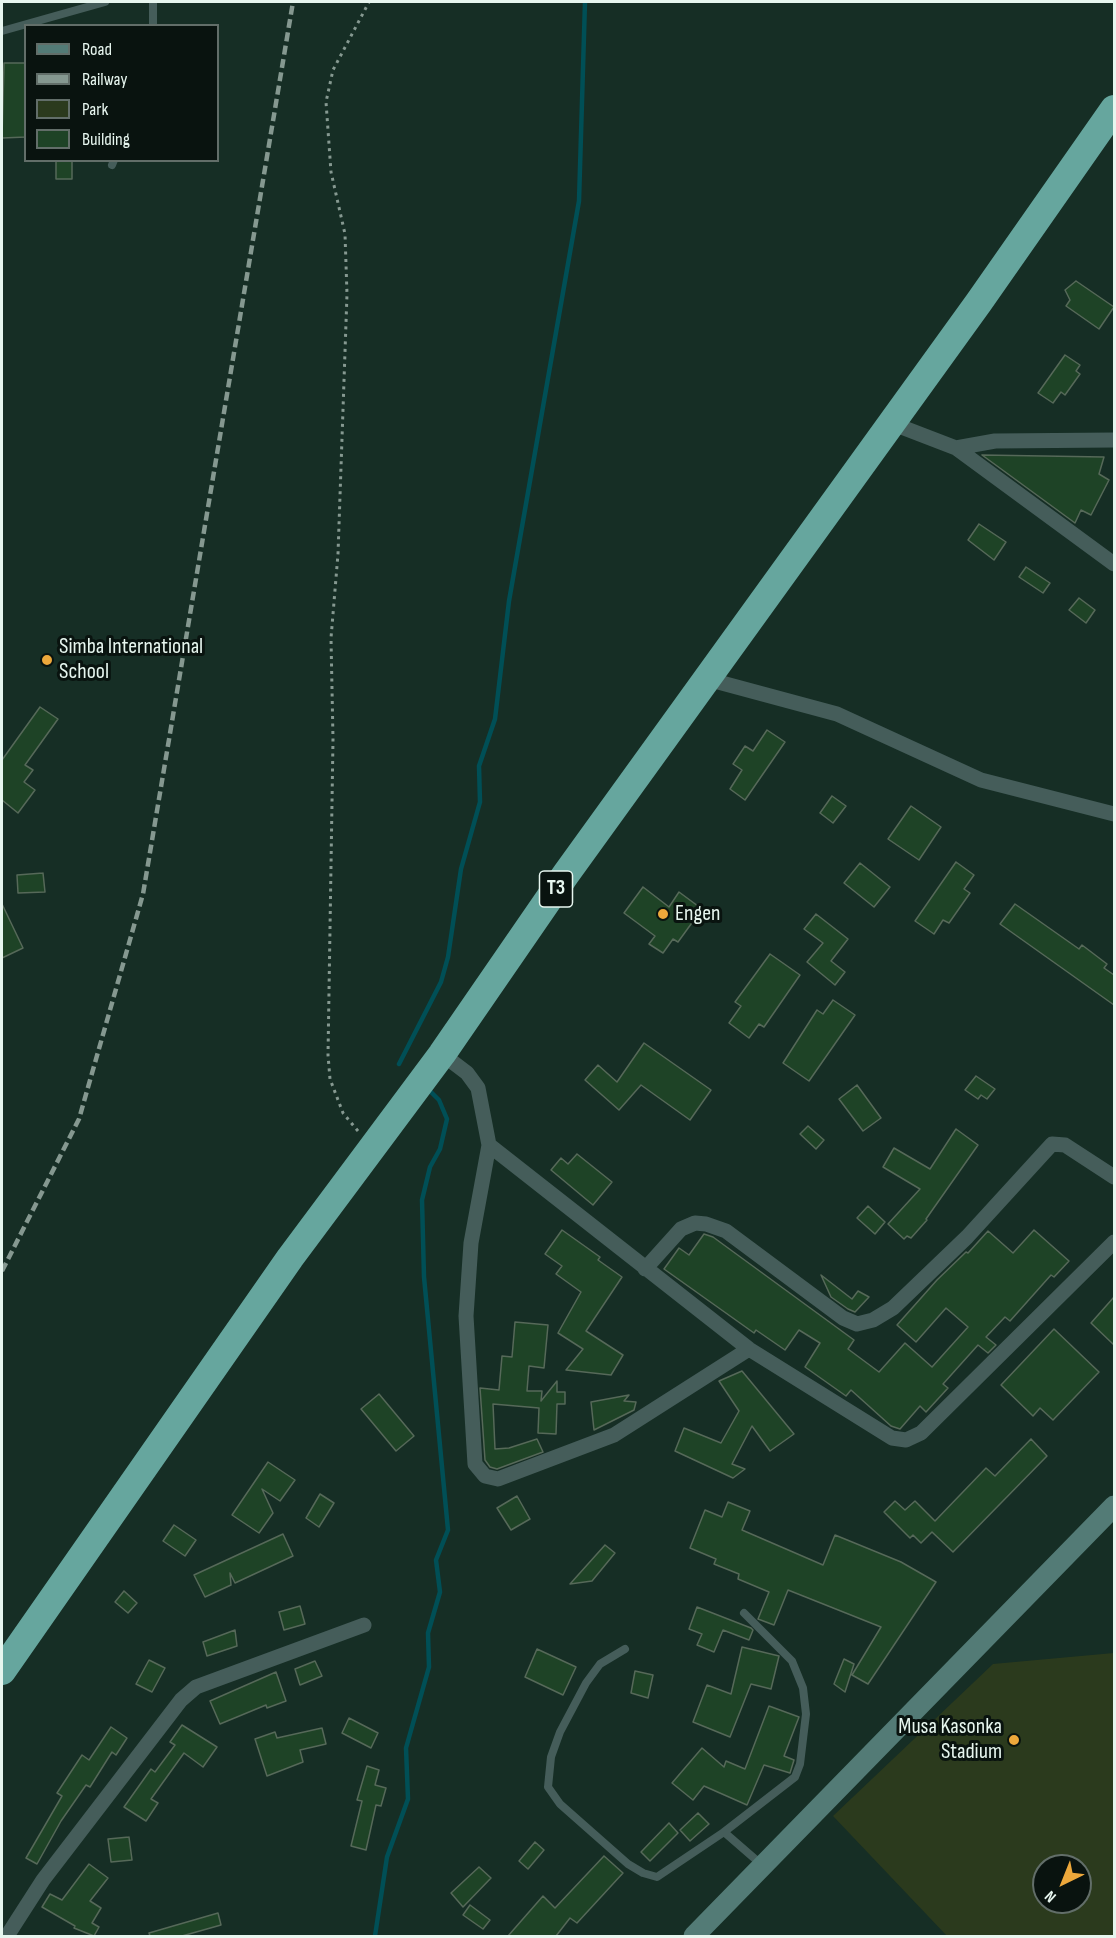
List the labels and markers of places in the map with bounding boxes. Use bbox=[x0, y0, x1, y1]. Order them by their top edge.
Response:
place label: Simba International School bbox=[59, 634, 203, 686]
marker: Simba International School bbox=[40, 653, 54, 667]
place label: Engen bbox=[675, 901, 720, 927]
marker: Engen bbox=[656, 907, 670, 921]
place label: Musa Kasonka Stadium bbox=[898, 1714, 1002, 1766]
marker: Musa Kasonka Stadium bbox=[1007, 1733, 1021, 1747]

